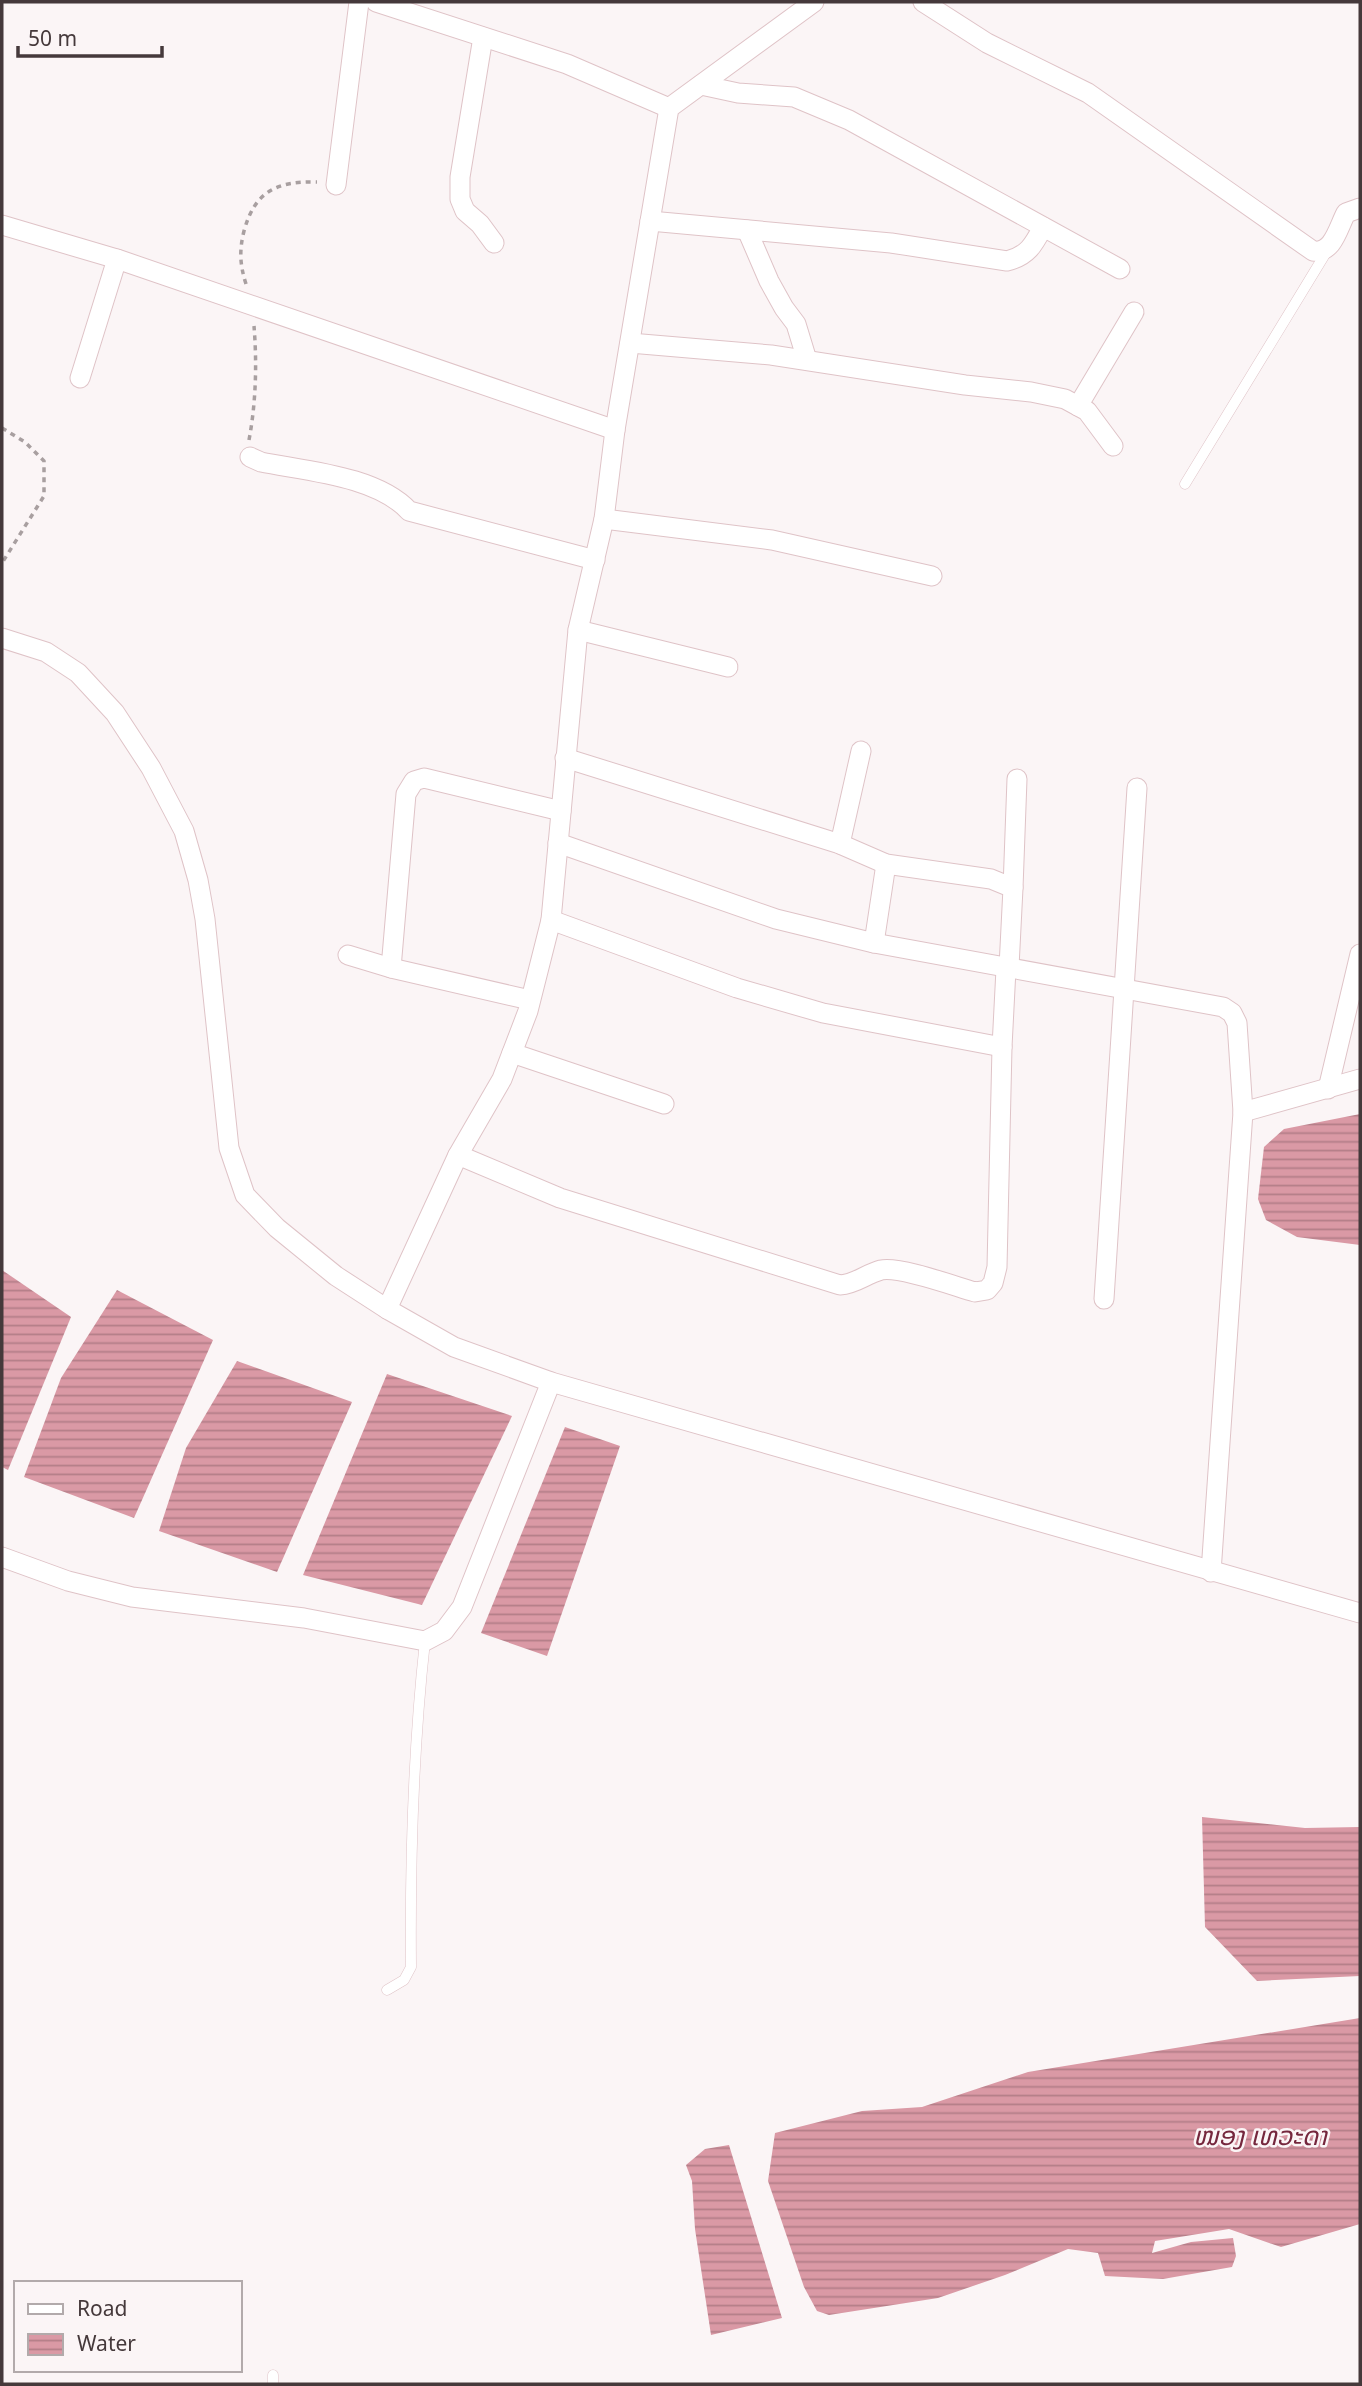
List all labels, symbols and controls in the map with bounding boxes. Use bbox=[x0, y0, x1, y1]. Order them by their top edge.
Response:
scale bar bbox=[18, 14, 161, 58]
text: 50 m bbox=[28, 24, 77, 52]
water label: ໜອງ ເທວະດາ bbox=[1193, 2117, 1328, 2153]
legend bbox=[14, 2281, 242, 2372]
text: Road bbox=[77, 2294, 127, 2322]
text: Water bbox=[77, 2329, 136, 2357]

